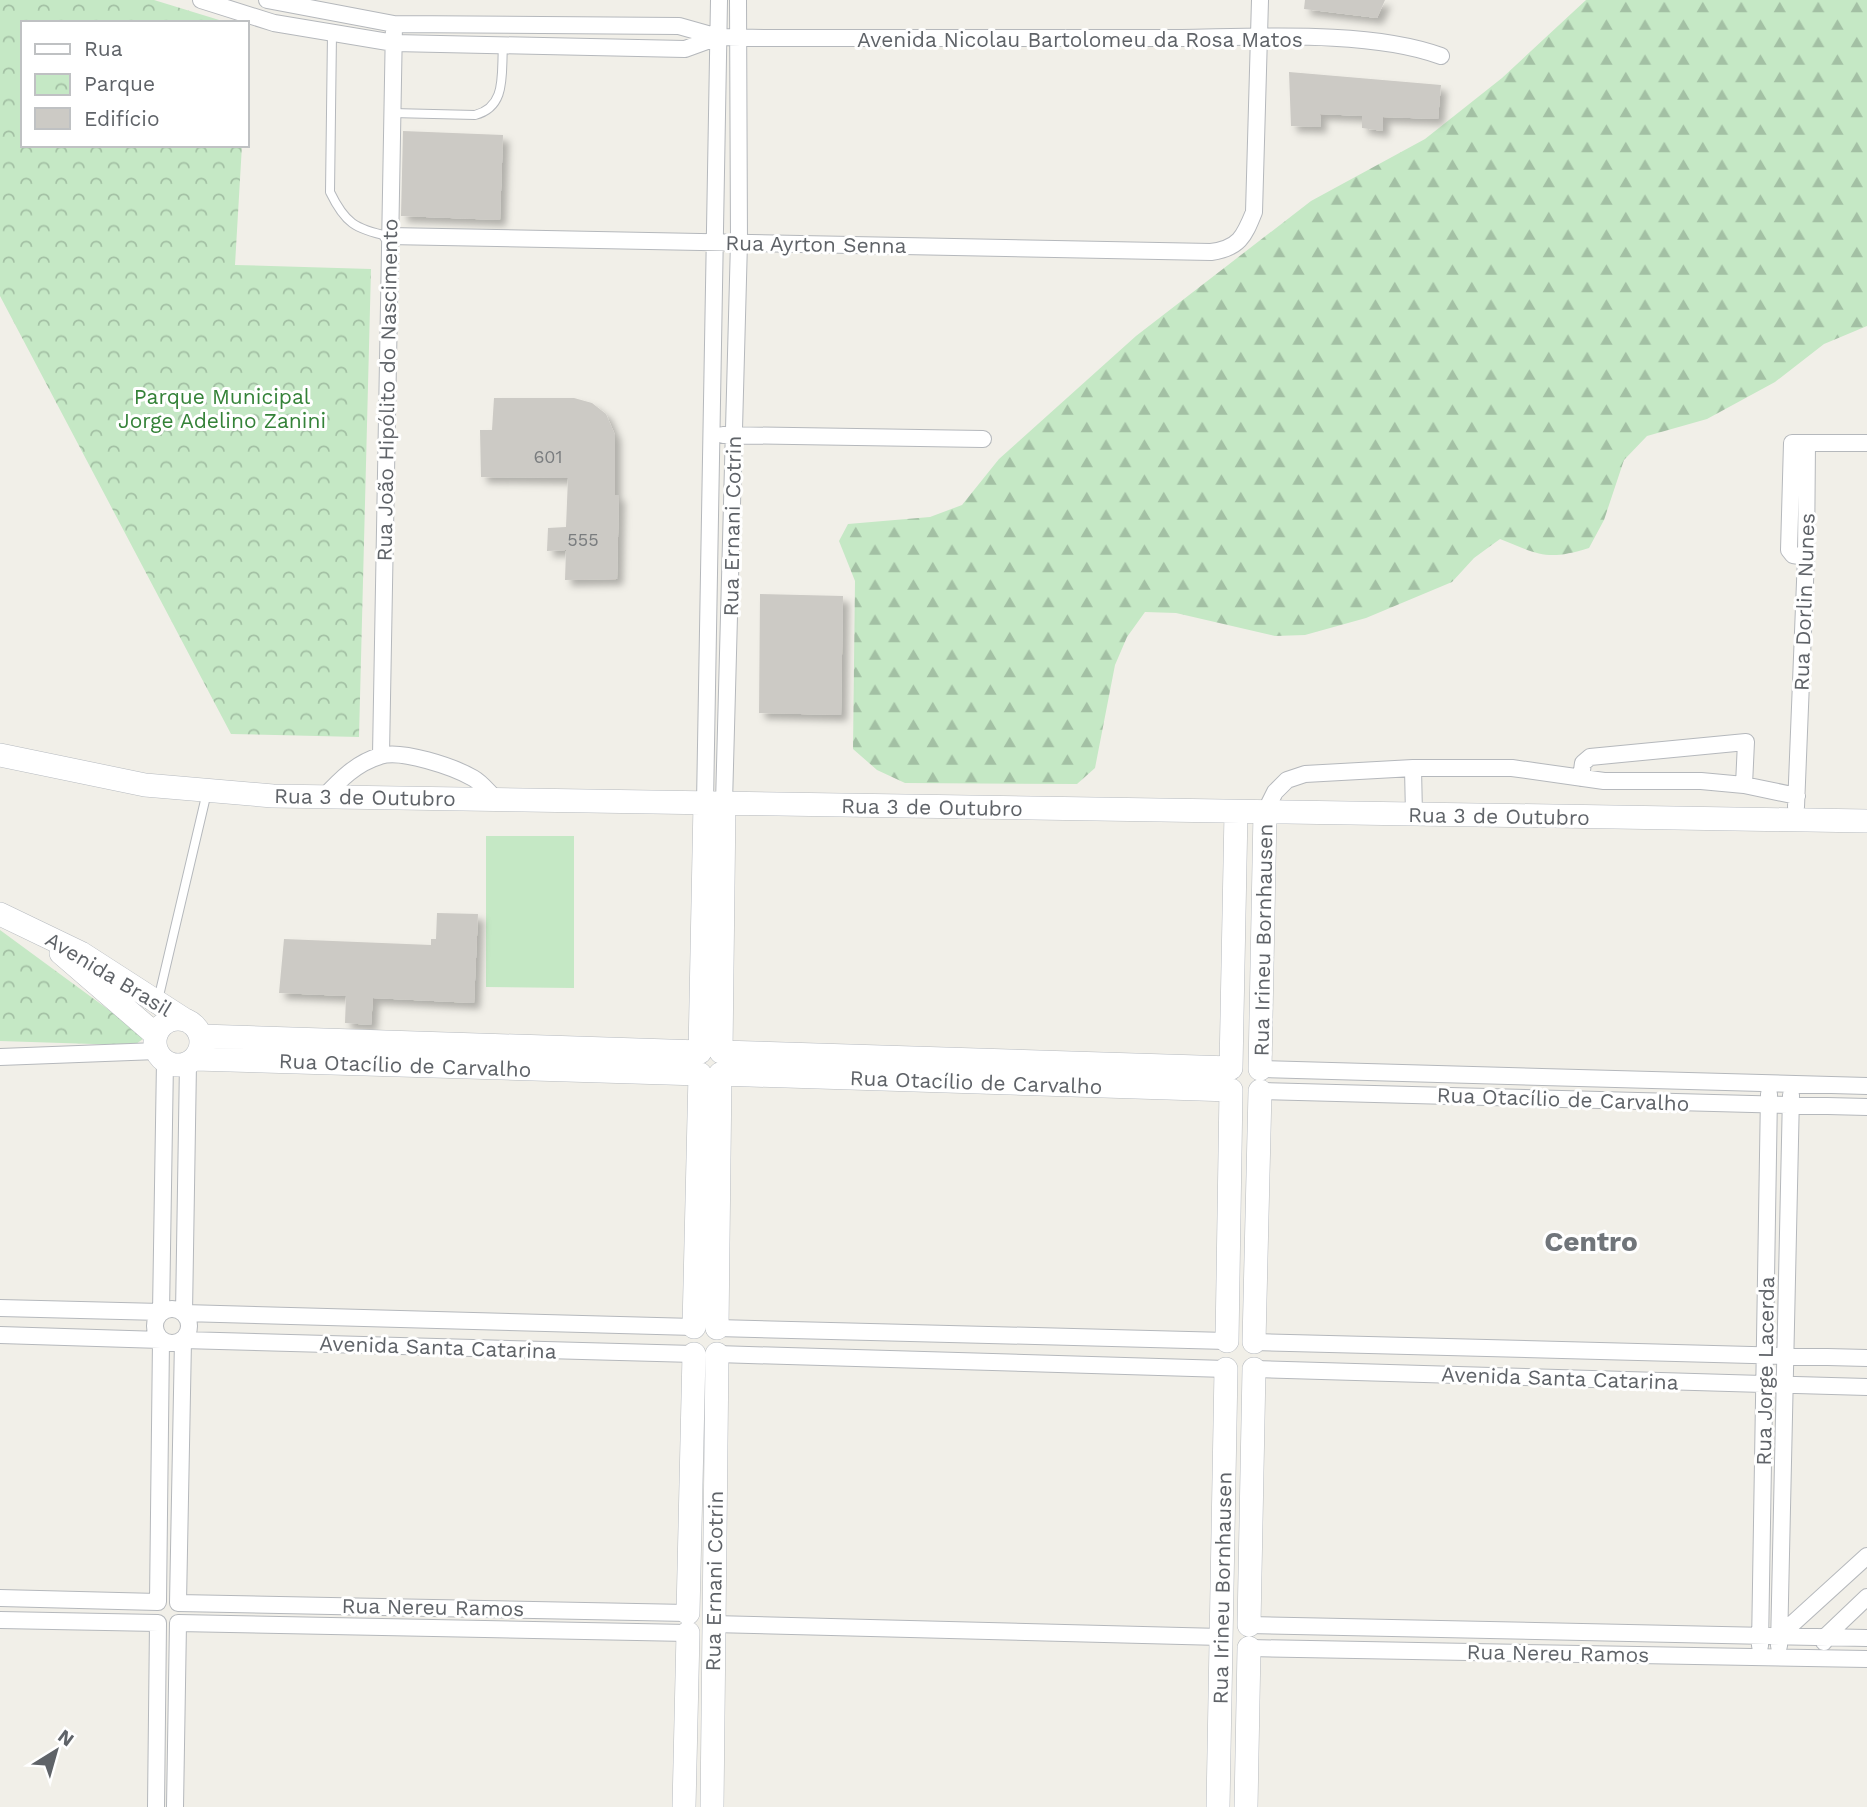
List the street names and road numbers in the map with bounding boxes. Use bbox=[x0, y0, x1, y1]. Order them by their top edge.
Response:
street label: Avenida Nicolau Bartolomeu da Rosa Matos bbox=[857, 27, 1303, 52]
street label: Rua João Hipólito do Nascimento bbox=[372, 218, 402, 562]
street label: Rua Ayrton Senna bbox=[725, 230, 907, 258]
street label: Rua Ernani Cotrin bbox=[718, 435, 746, 617]
street label: Rua Dorlin Nunes bbox=[1788, 513, 1820, 691]
street label: Rua 3 de Outubro bbox=[274, 783, 456, 811]
street label: Rua 3 de Outubro bbox=[841, 793, 1023, 821]
street label: Rua 3 de Outubro bbox=[1408, 802, 1590, 830]
street label: Rua Irineu Bornhausen bbox=[1248, 823, 1278, 1057]
street label: Avenida Brasil bbox=[41, 926, 177, 1022]
street label: Rua Otacílio de Carvalho bbox=[278, 1048, 532, 1082]
street label: Rua Otacílio de Carvalho bbox=[849, 1065, 1103, 1099]
street label: Rua Otacílio de Carvalho bbox=[1436, 1082, 1690, 1116]
street label: Rua Jorge Lacerda bbox=[1751, 1276, 1779, 1466]
street label: Avenida Santa Catarina bbox=[319, 1330, 557, 1364]
street label: Avenida Santa Catarina bbox=[1441, 1361, 1679, 1395]
street label: Rua Irineu Bornhausen bbox=[1207, 1471, 1237, 1705]
street label: Rua Ernani Cotrin bbox=[700, 1490, 728, 1672]
street label: Rua Nereu Ramos bbox=[341, 1593, 525, 1621]
street label: Rua Nereu Ramos bbox=[1466, 1639, 1650, 1667]

